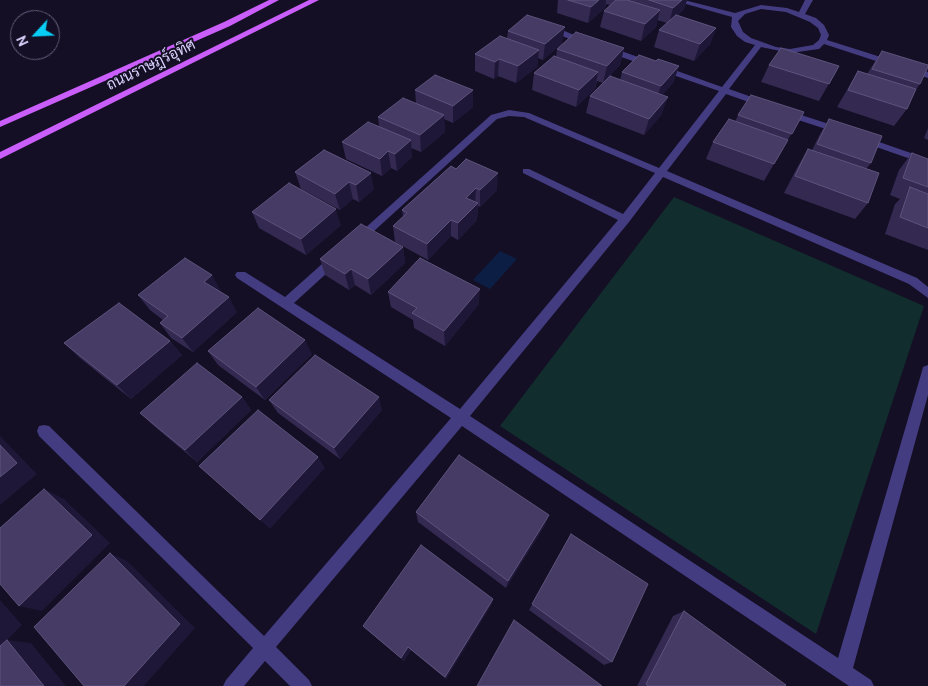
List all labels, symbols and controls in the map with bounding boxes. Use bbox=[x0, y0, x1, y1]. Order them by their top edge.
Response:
north arrow bbox=[10, 10, 60, 60]
text: N bbox=[12, 33, 33, 49]
street label: ถนนราษฎร์อุทิศ bbox=[104, 36, 198, 94]

